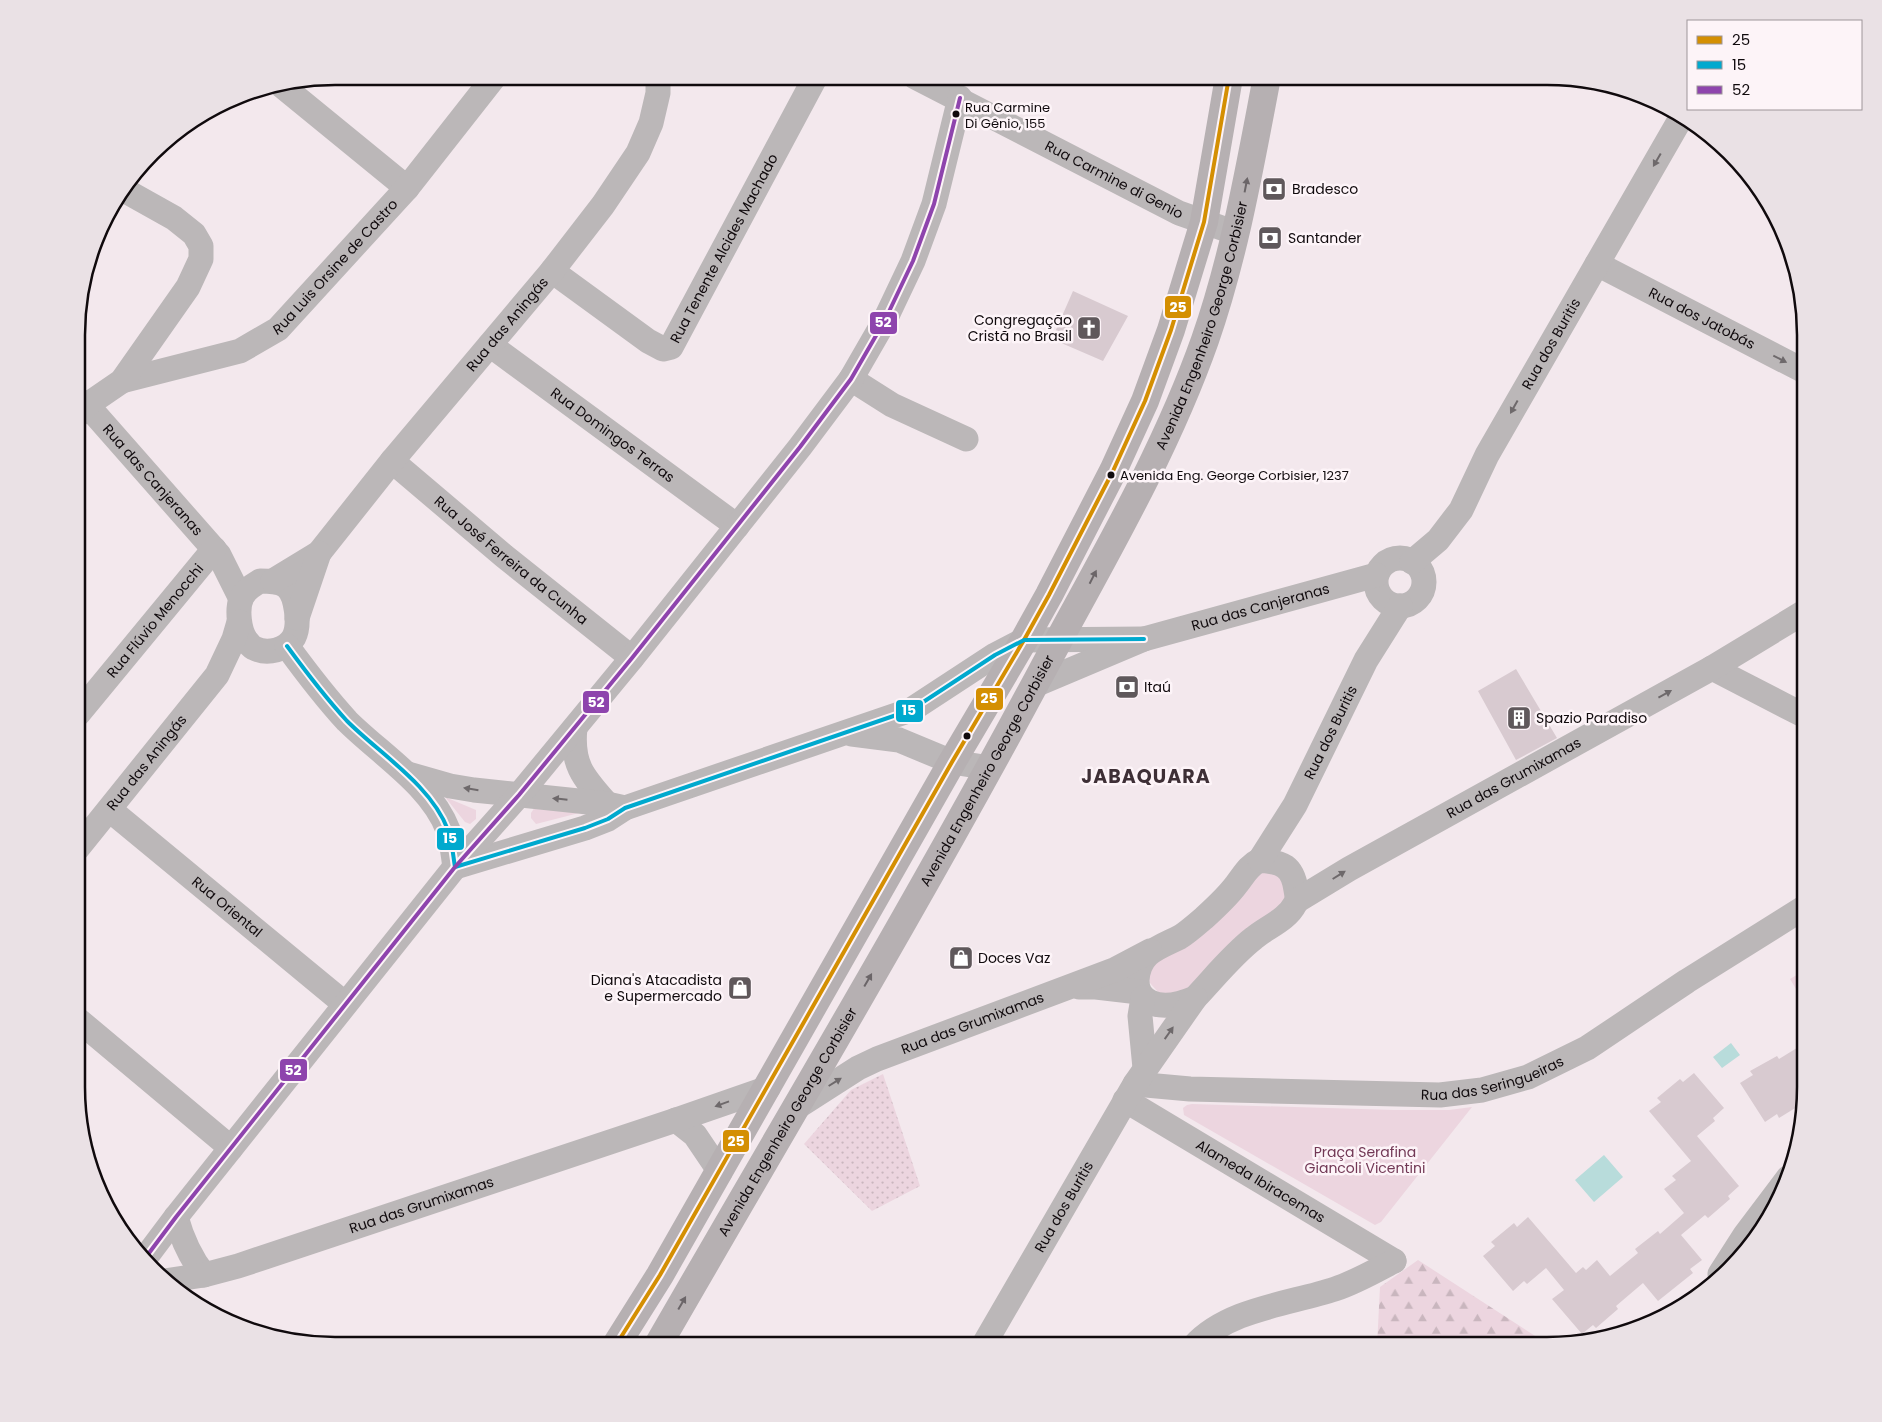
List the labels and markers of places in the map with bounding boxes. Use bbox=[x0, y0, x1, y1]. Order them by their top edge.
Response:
place label: Rua Carmine Di Gênio, 155 bbox=[965, 98, 1050, 133]
marker: Rua Carmine Di Gênio, 155 bbox=[951, 109, 961, 119]
bank icon: Bradesco bbox=[1261, 176, 1287, 202]
place label: Bradesco bbox=[1292, 179, 1358, 199]
bank icon: Santander bbox=[1257, 225, 1283, 251]
place label: Santander bbox=[1288, 228, 1362, 248]
place label: Congregação Cristã no Brasil bbox=[968, 310, 1072, 346]
church icon: Congregação Cristã no Brasil bbox=[1076, 315, 1102, 341]
place label: Avenida Eng. George Corbisier, 1237 bbox=[1120, 466, 1349, 485]
marker: Avenida Eng. George Corbisier, 1237 bbox=[1106, 470, 1116, 480]
bank icon: Itaú bbox=[1114, 674, 1140, 700]
place label: Itaú bbox=[1144, 677, 1171, 697]
building icon: Spazio Paradiso bbox=[1506, 705, 1532, 731]
place label: Spazio Paradiso bbox=[1536, 708, 1647, 728]
unlabelled marker bbox=[962, 731, 972, 741]
shop icon: Doces Vaz bbox=[948, 945, 974, 971]
place label: Doces Vaz bbox=[978, 948, 1050, 968]
place label: Diana's Atacadista e Supermercado bbox=[591, 970, 722, 1006]
shop icon: Diana's Atacadista e Supermercado bbox=[727, 975, 753, 1001]

